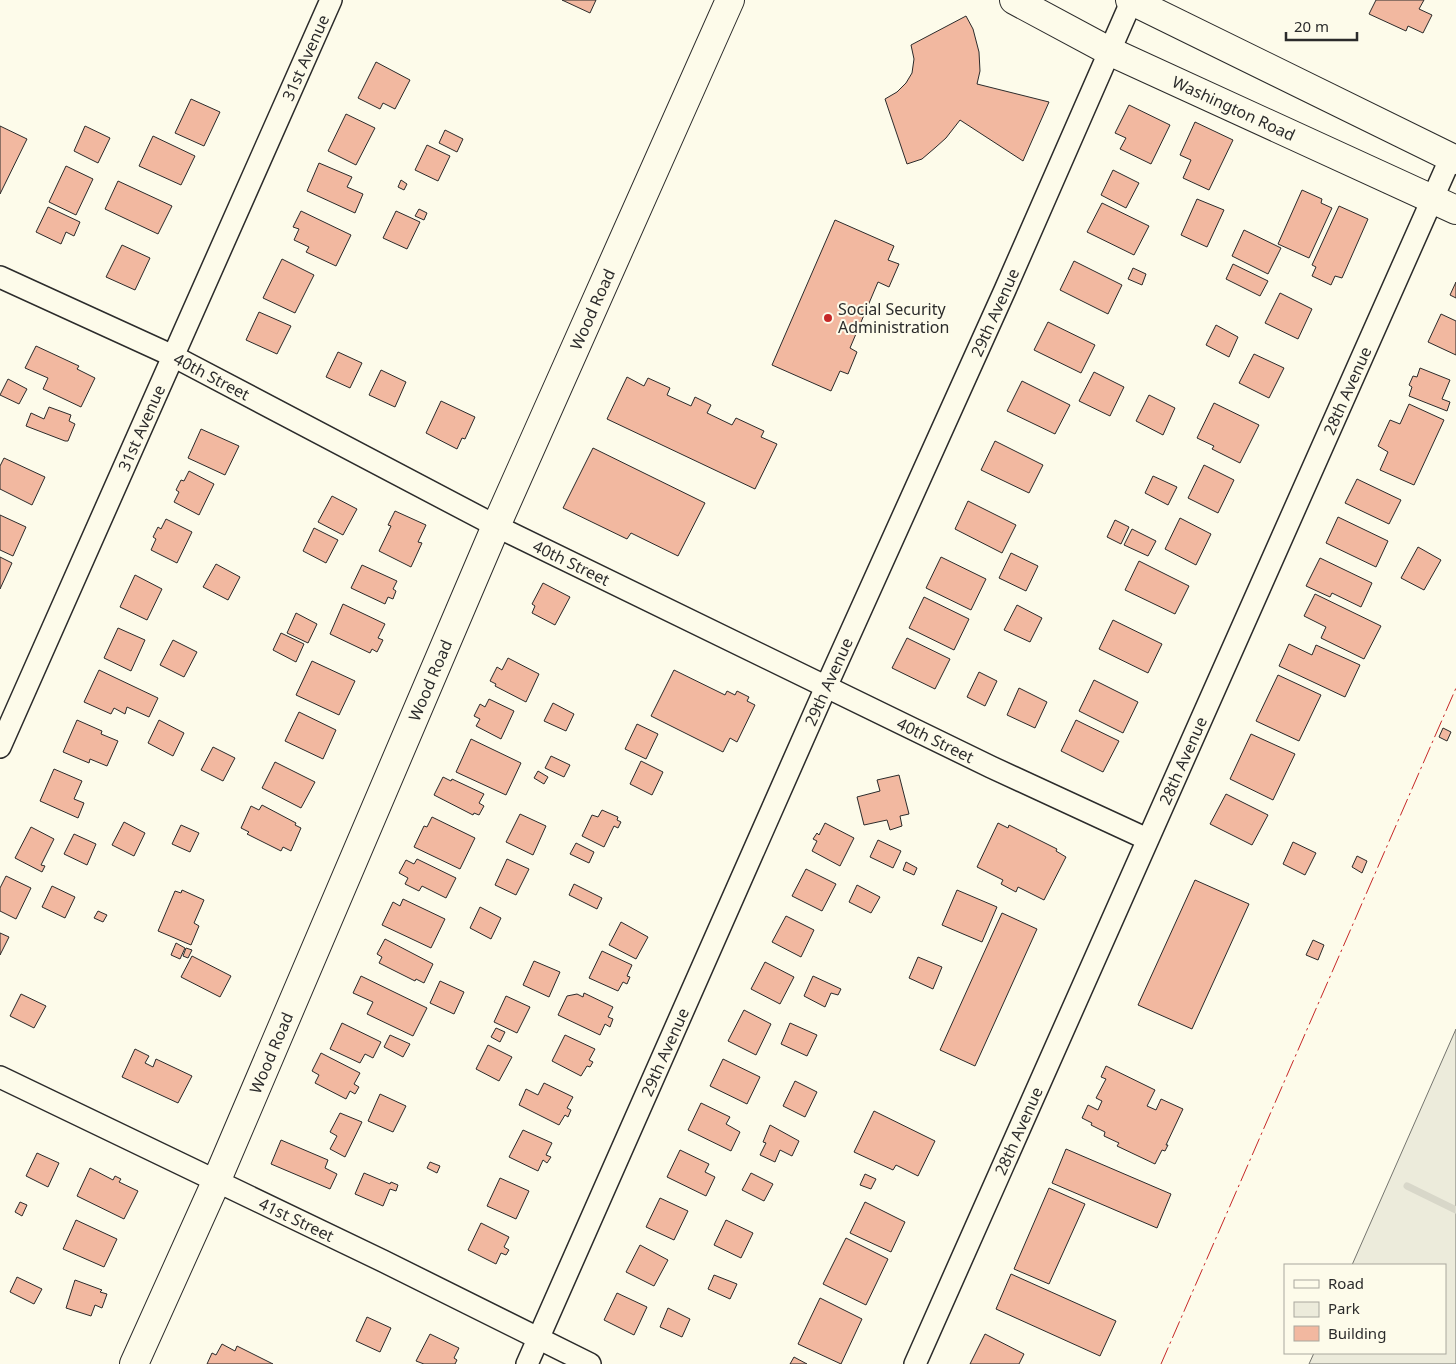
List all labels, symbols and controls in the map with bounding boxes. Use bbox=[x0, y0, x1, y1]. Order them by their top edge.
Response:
scale bar bbox=[1286, 10, 1357, 42]
street label: 31st Avenue bbox=[277, 11, 334, 104]
text: 20 m bbox=[1294, 16, 1329, 36]
street label: Washington Road bbox=[1169, 70, 1299, 146]
street label: Wood Road bbox=[565, 265, 620, 353]
street label: 29th Avenue bbox=[965, 265, 1024, 360]
place label: Social Security Administration bbox=[838, 298, 949, 338]
marker: Social Security Administration bbox=[822, 312, 834, 324]
street label: 28th Avenue bbox=[1318, 343, 1376, 438]
street label: 40th Street bbox=[170, 347, 254, 406]
street label: 31st Avenue bbox=[113, 381, 170, 475]
street label: 40th Street bbox=[529, 535, 614, 591]
street label: 29th Avenue bbox=[799, 634, 858, 729]
street label: Wood Road bbox=[403, 636, 457, 724]
street label: 40th Street bbox=[893, 712, 978, 768]
street label: 28th Avenue bbox=[1154, 713, 1212, 808]
street label: 29th Avenue bbox=[636, 1004, 694, 1100]
street label: Wood Road bbox=[244, 1009, 298, 1097]
street label: 28th Avenue bbox=[989, 1083, 1048, 1179]
street label: 41st Street bbox=[255, 1192, 338, 1247]
legend bbox=[1284, 1264, 1446, 1354]
text: Road bbox=[1328, 1273, 1364, 1293]
text: Park bbox=[1328, 1298, 1360, 1318]
text: Building bbox=[1328, 1323, 1386, 1343]

